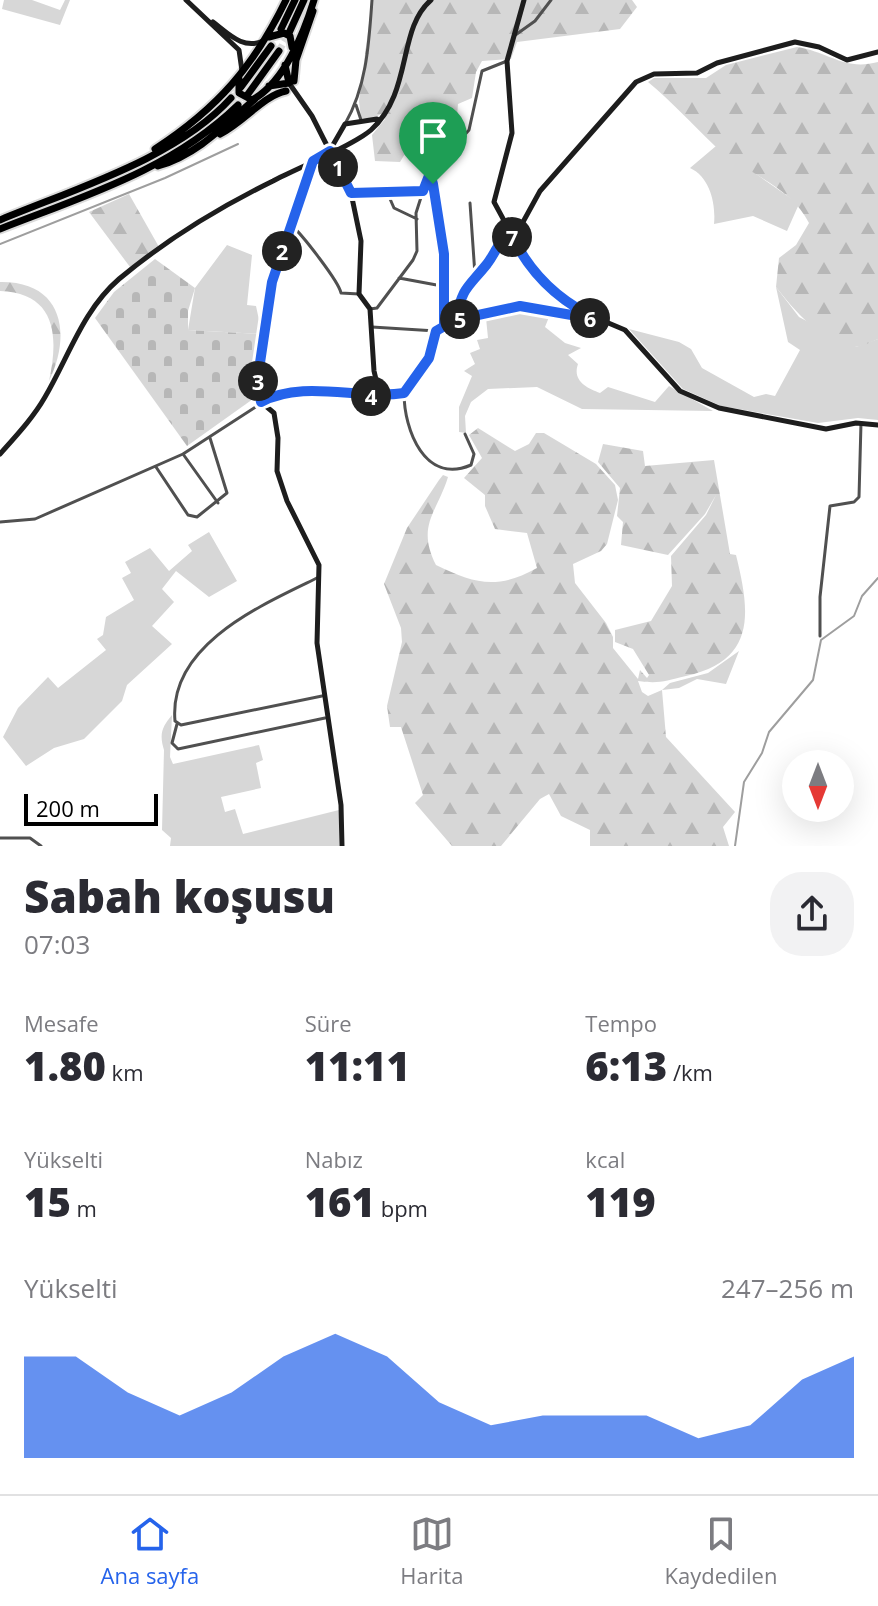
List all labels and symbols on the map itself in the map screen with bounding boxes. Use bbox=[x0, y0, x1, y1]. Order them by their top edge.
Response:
pin bbox=[399, 102, 467, 184]
pin: 1 bbox=[318, 147, 358, 187]
pin: 7 bbox=[492, 217, 532, 257]
pin: 2 bbox=[262, 231, 302, 271]
pin: 6 bbox=[570, 298, 610, 338]
pin: 5 bbox=[440, 299, 480, 339]
pin: 3 bbox=[238, 361, 278, 401]
pin: 4 bbox=[351, 376, 391, 416]
north arrow bbox=[782, 750, 854, 822]
scale bar bbox=[24, 790, 158, 826]

